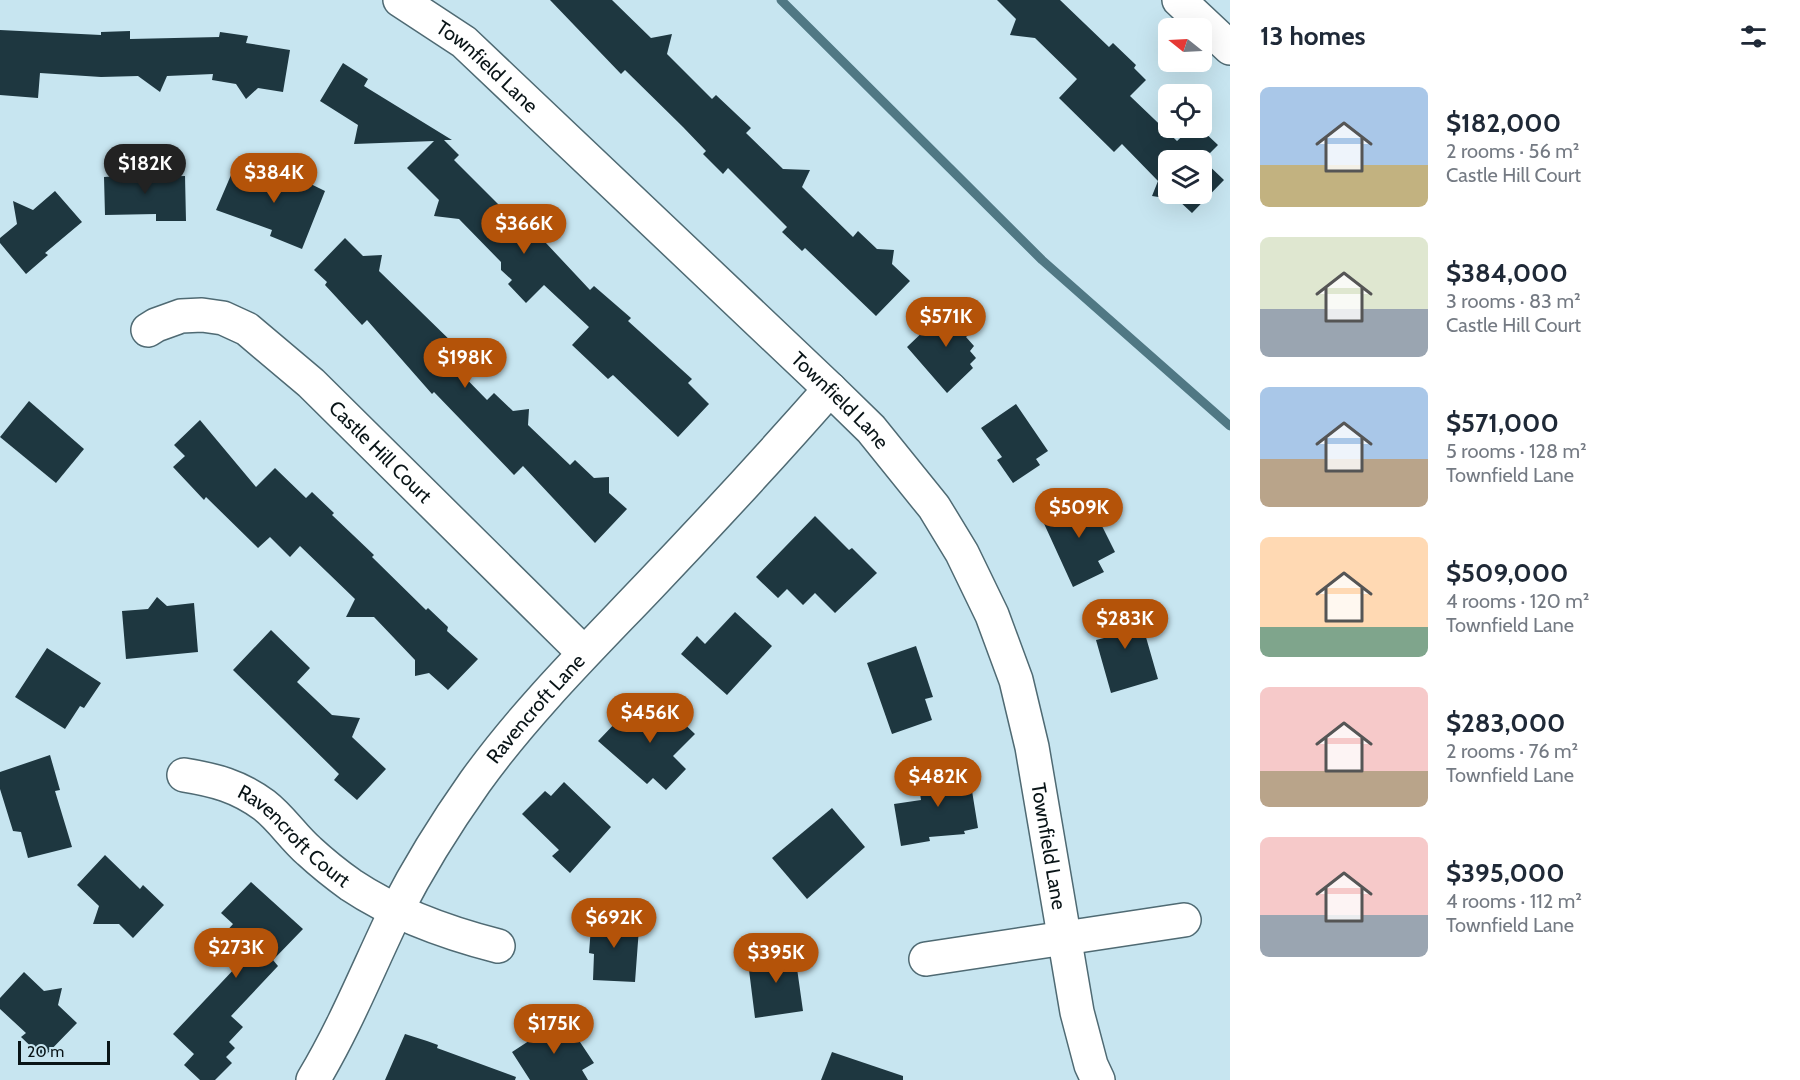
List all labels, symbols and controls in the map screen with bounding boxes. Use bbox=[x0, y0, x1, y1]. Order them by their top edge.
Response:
street label: Townfield Lane bbox=[432, 15, 543, 118]
north arrow bbox=[1158, 18, 1212, 72]
map controls bbox=[1158, 18, 1212, 204]
text: 13 homes bbox=[1260, 20, 1366, 52]
icon: filters bbox=[1737, 20, 1770, 53]
button: locate bbox=[1158, 84, 1212, 138]
text: $182,000 bbox=[1446, 107, 1561, 139]
icon: home bbox=[1308, 111, 1380, 183]
text: 2 rooms · 56 m² bbox=[1446, 139, 1579, 163]
pin: $182K bbox=[103, 144, 187, 195]
button: layers bbox=[1158, 150, 1212, 204]
text: $182K bbox=[118, 151, 172, 175]
pin: $384K bbox=[232, 153, 316, 204]
text: $384K bbox=[244, 160, 304, 184]
text: Castle Hill Court bbox=[1446, 163, 1581, 187]
pin: $366K bbox=[482, 204, 566, 255]
text: $366K bbox=[495, 211, 553, 235]
text: $384,000 bbox=[1446, 257, 1568, 289]
icon: home bbox=[1308, 261, 1380, 333]
text: 3 rooms · 83 m² bbox=[1446, 289, 1581, 313]
pin: $571K bbox=[904, 297, 988, 348]
text: $571K bbox=[920, 304, 972, 328]
text: Castle Hill Court bbox=[1446, 313, 1581, 337]
pin: $198K bbox=[423, 338, 507, 389]
text: $198K bbox=[438, 345, 492, 369]
street label: Townfield Lane bbox=[786, 347, 894, 454]
street label: Castle Hill Court bbox=[324, 396, 437, 508]
text: $571,000 bbox=[1446, 407, 1559, 439]
icon: home bbox=[1308, 411, 1380, 483]
text: 5 rooms · 128 m² bbox=[1446, 439, 1587, 463]
text: Townfield Lane bbox=[1446, 463, 1574, 487]
pin: $509K bbox=[1037, 488, 1121, 539]
text: $509K bbox=[1049, 495, 1109, 519]
text: $509,000 bbox=[1446, 557, 1568, 589]
icon: home bbox=[1308, 561, 1380, 633]
text: 4 rooms · 120 m² bbox=[1446, 589, 1589, 613]
pin: $283K bbox=[1083, 599, 1167, 650]
text: $283K bbox=[1096, 606, 1154, 630]
text: Townfield Lane bbox=[1446, 613, 1574, 637]
street label: Ravencroft Lane bbox=[481, 649, 590, 768]
pin: $456K bbox=[608, 693, 692, 744]
text: $456K bbox=[621, 700, 679, 724]
text: $283,000 bbox=[1446, 707, 1565, 739]
icon: home bbox=[1308, 711, 1380, 783]
text: 2 rooms · 76 m² bbox=[1446, 739, 1578, 763]
pin: $482K bbox=[896, 757, 980, 808]
text: Townfield Lane bbox=[1446, 763, 1574, 787]
text: $482K bbox=[908, 764, 968, 788]
street label: Ravencroft Court bbox=[234, 779, 355, 892]
street label: Townfield Lane bbox=[1026, 781, 1071, 911]
text: $395,000 bbox=[1446, 857, 1565, 889]
icon: home bbox=[1308, 861, 1380, 933]
text: 4 rooms · 112 m² bbox=[1446, 889, 1582, 913]
pin: $692K bbox=[572, 898, 656, 949]
text: $692K bbox=[585, 905, 643, 929]
text: Townfield Lane bbox=[1446, 913, 1574, 937]
pin: $273K bbox=[194, 928, 278, 979]
pin: $395K bbox=[734, 933, 818, 984]
text: $273K bbox=[208, 935, 264, 959]
text: $395K bbox=[748, 940, 804, 964]
pin: $175K bbox=[512, 1004, 596, 1055]
text: $175K bbox=[528, 1011, 580, 1035]
scale bar bbox=[18, 1038, 110, 1066]
text: 20 m bbox=[27, 1042, 64, 1061]

